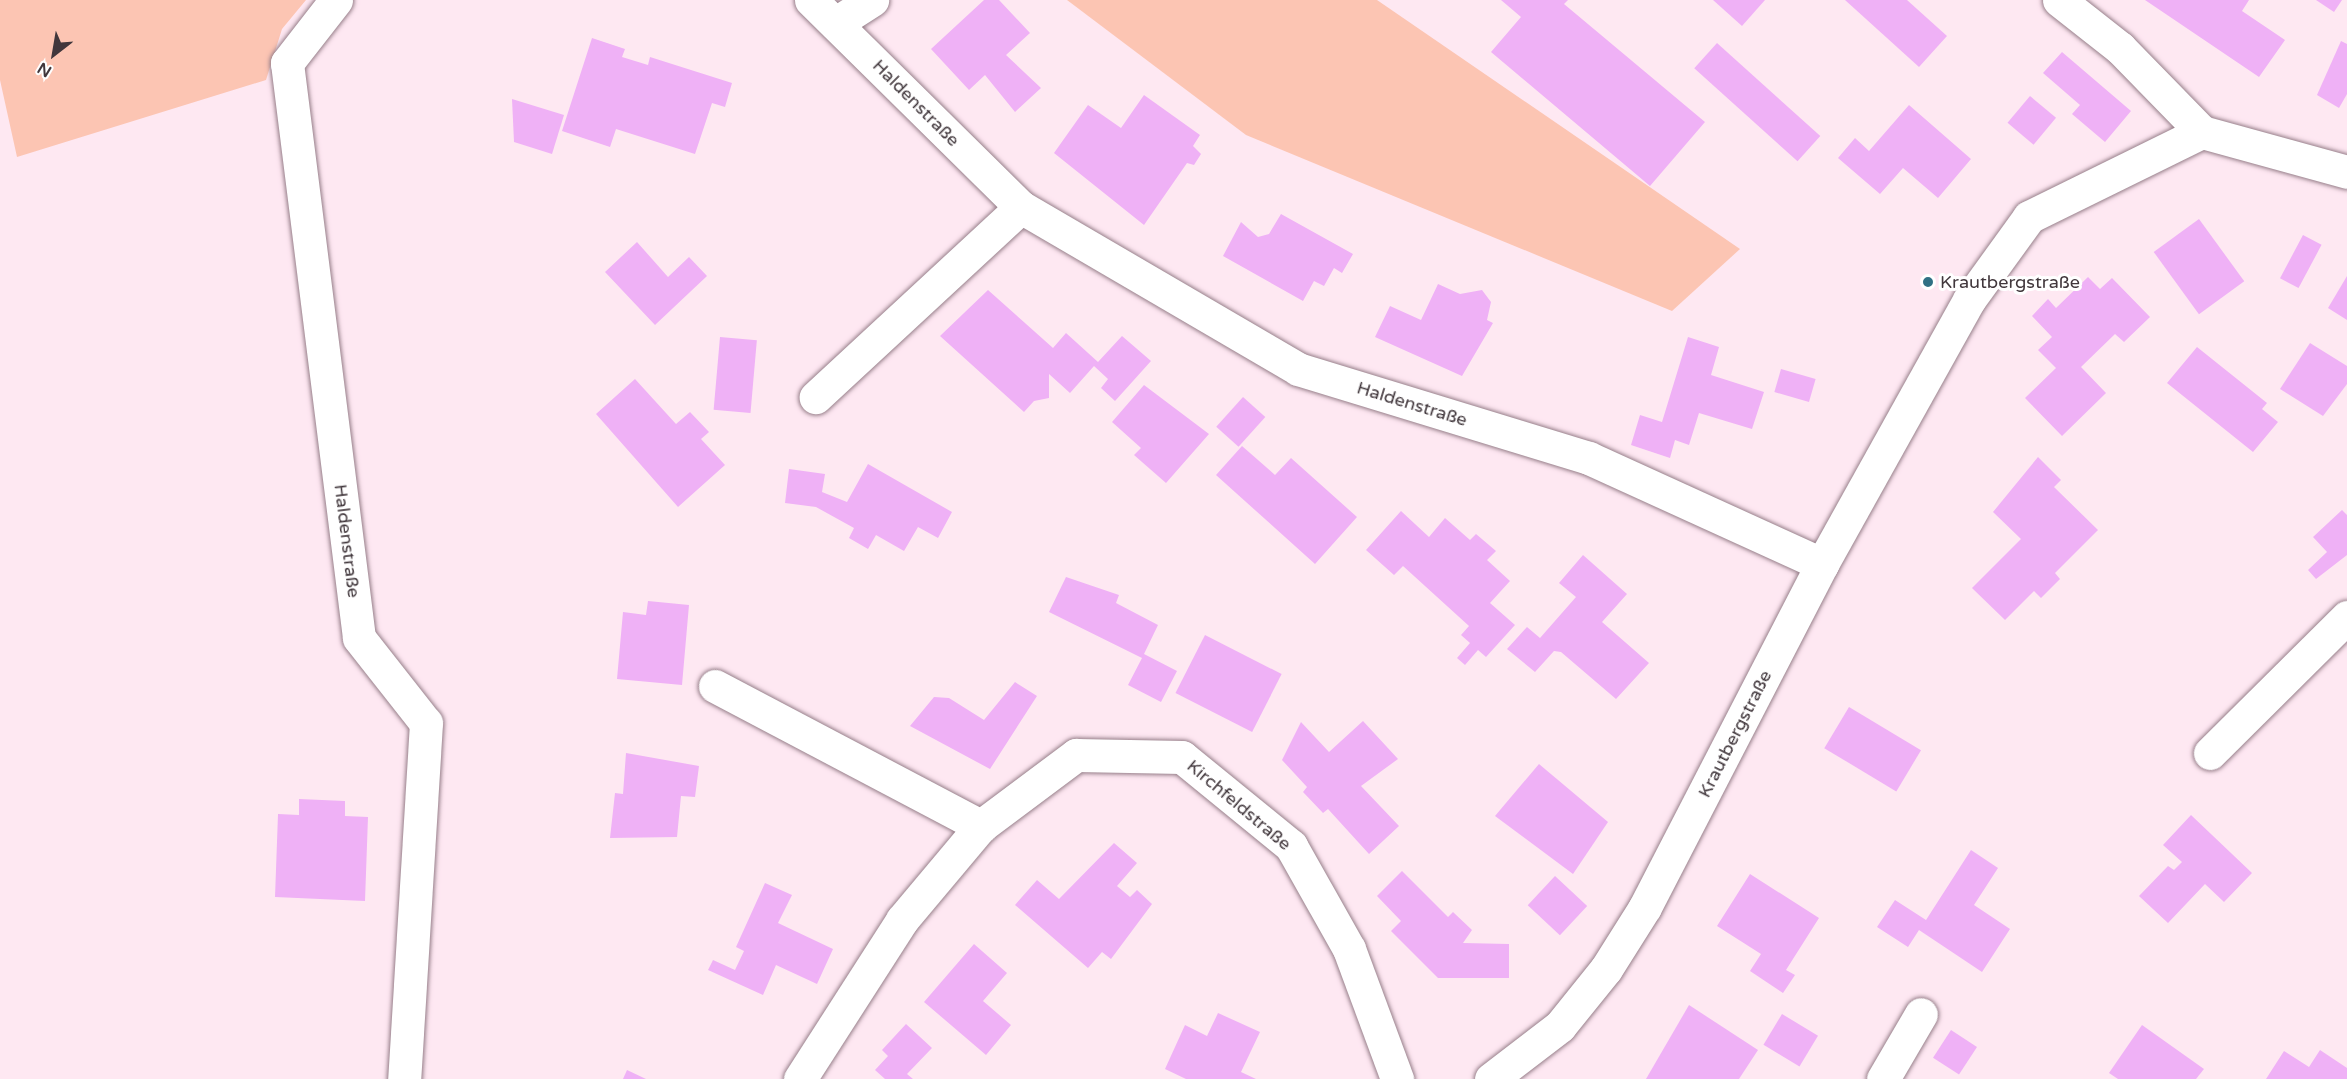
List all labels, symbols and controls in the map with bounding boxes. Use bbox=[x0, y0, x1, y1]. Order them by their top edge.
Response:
north arrow bbox=[24, 24, 84, 84]
street label: Haldenstraße bbox=[868, 55, 964, 151]
text: N bbox=[34, 58, 55, 81]
place label: Krautbergstraße bbox=[1940, 271, 2080, 293]
marker: Krautbergstraße bbox=[1921, 275, 1935, 289]
street label: Haldenstraße bbox=[1354, 377, 1470, 431]
street label: Haldenstraße bbox=[329, 483, 365, 599]
street label: Krautbergstraße bbox=[1694, 667, 1776, 801]
street label: Kirchfeldstraße bbox=[1182, 755, 1296, 855]

